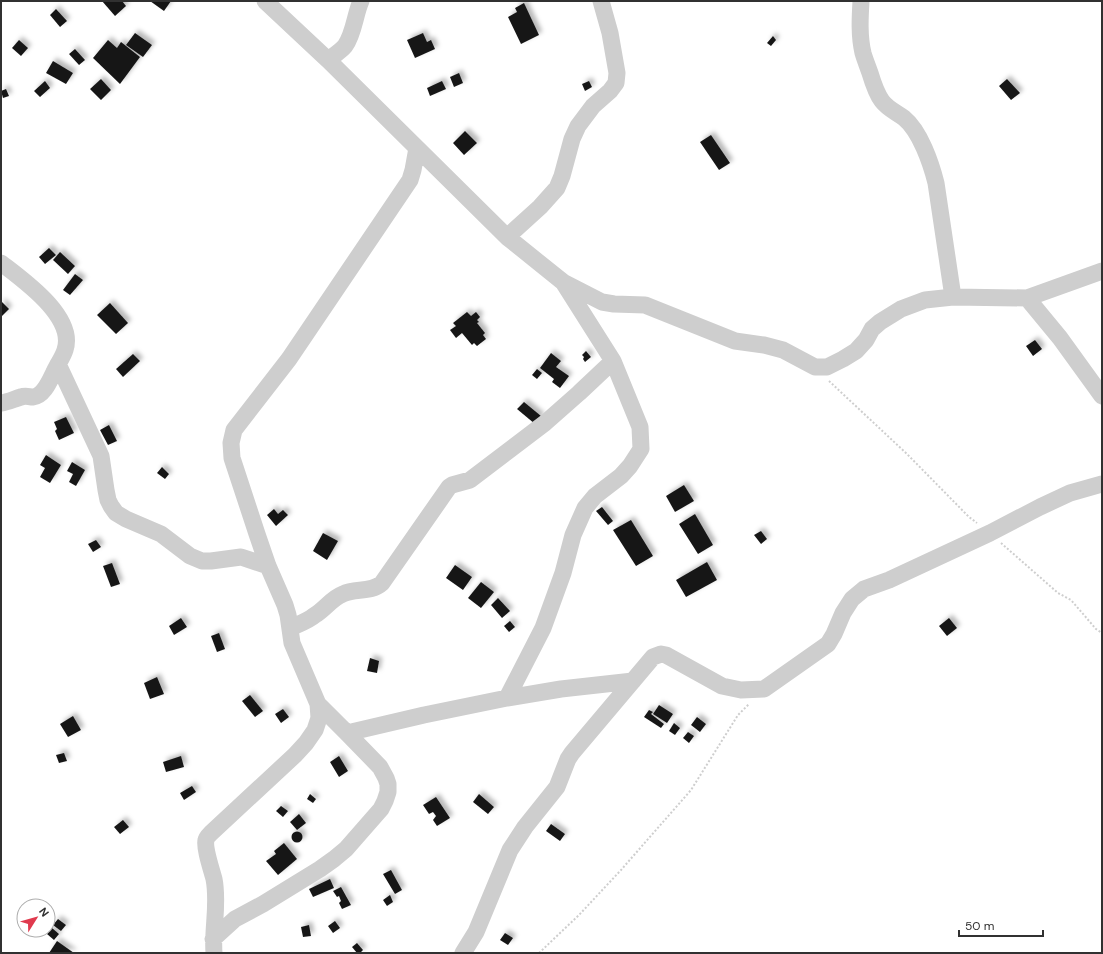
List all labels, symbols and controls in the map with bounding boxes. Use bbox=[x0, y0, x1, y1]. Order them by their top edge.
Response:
north arrow bbox=[16, 898, 56, 938]
text: N bbox=[36, 905, 52, 919]
scale bar bbox=[959, 912, 1043, 938]
text: 50 m bbox=[965, 918, 994, 934]

